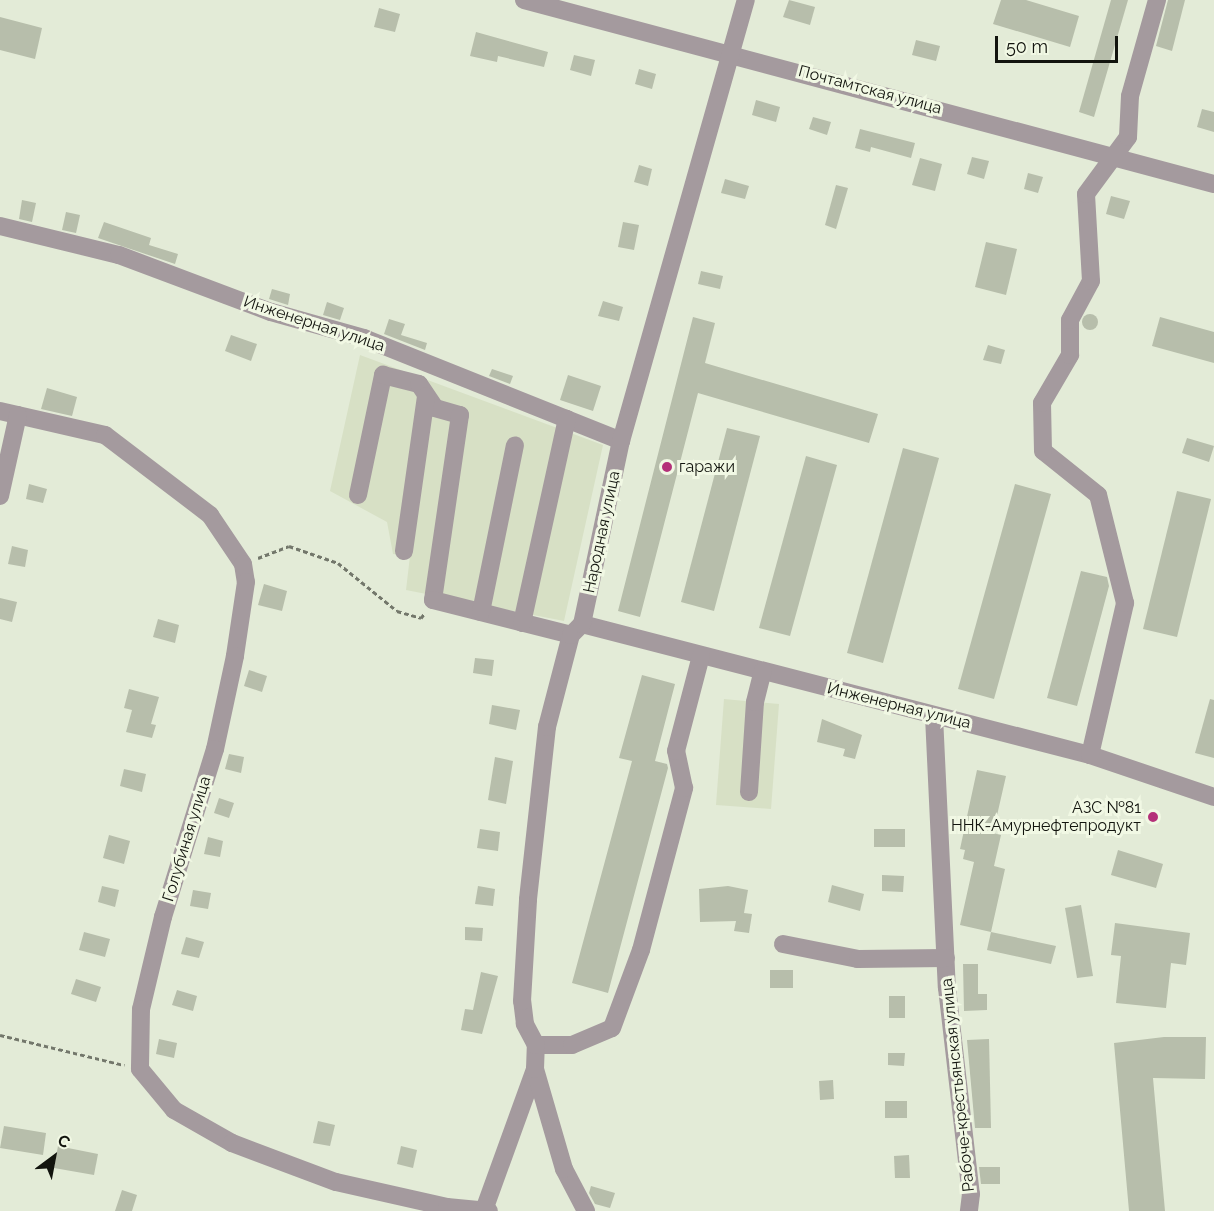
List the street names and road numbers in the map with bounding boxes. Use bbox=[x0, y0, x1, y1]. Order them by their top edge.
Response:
street label: Почтамтская улица bbox=[796, 62, 944, 118]
street label: Инженерная улица bbox=[241, 292, 387, 356]
street label: Народная улица bbox=[580, 469, 624, 595]
street label: Инженерная улица bbox=[825, 679, 973, 733]
street label: Голубиная улица bbox=[159, 774, 215, 904]
street label: Рабоче-крестьянская улица bbox=[937, 977, 979, 1193]

